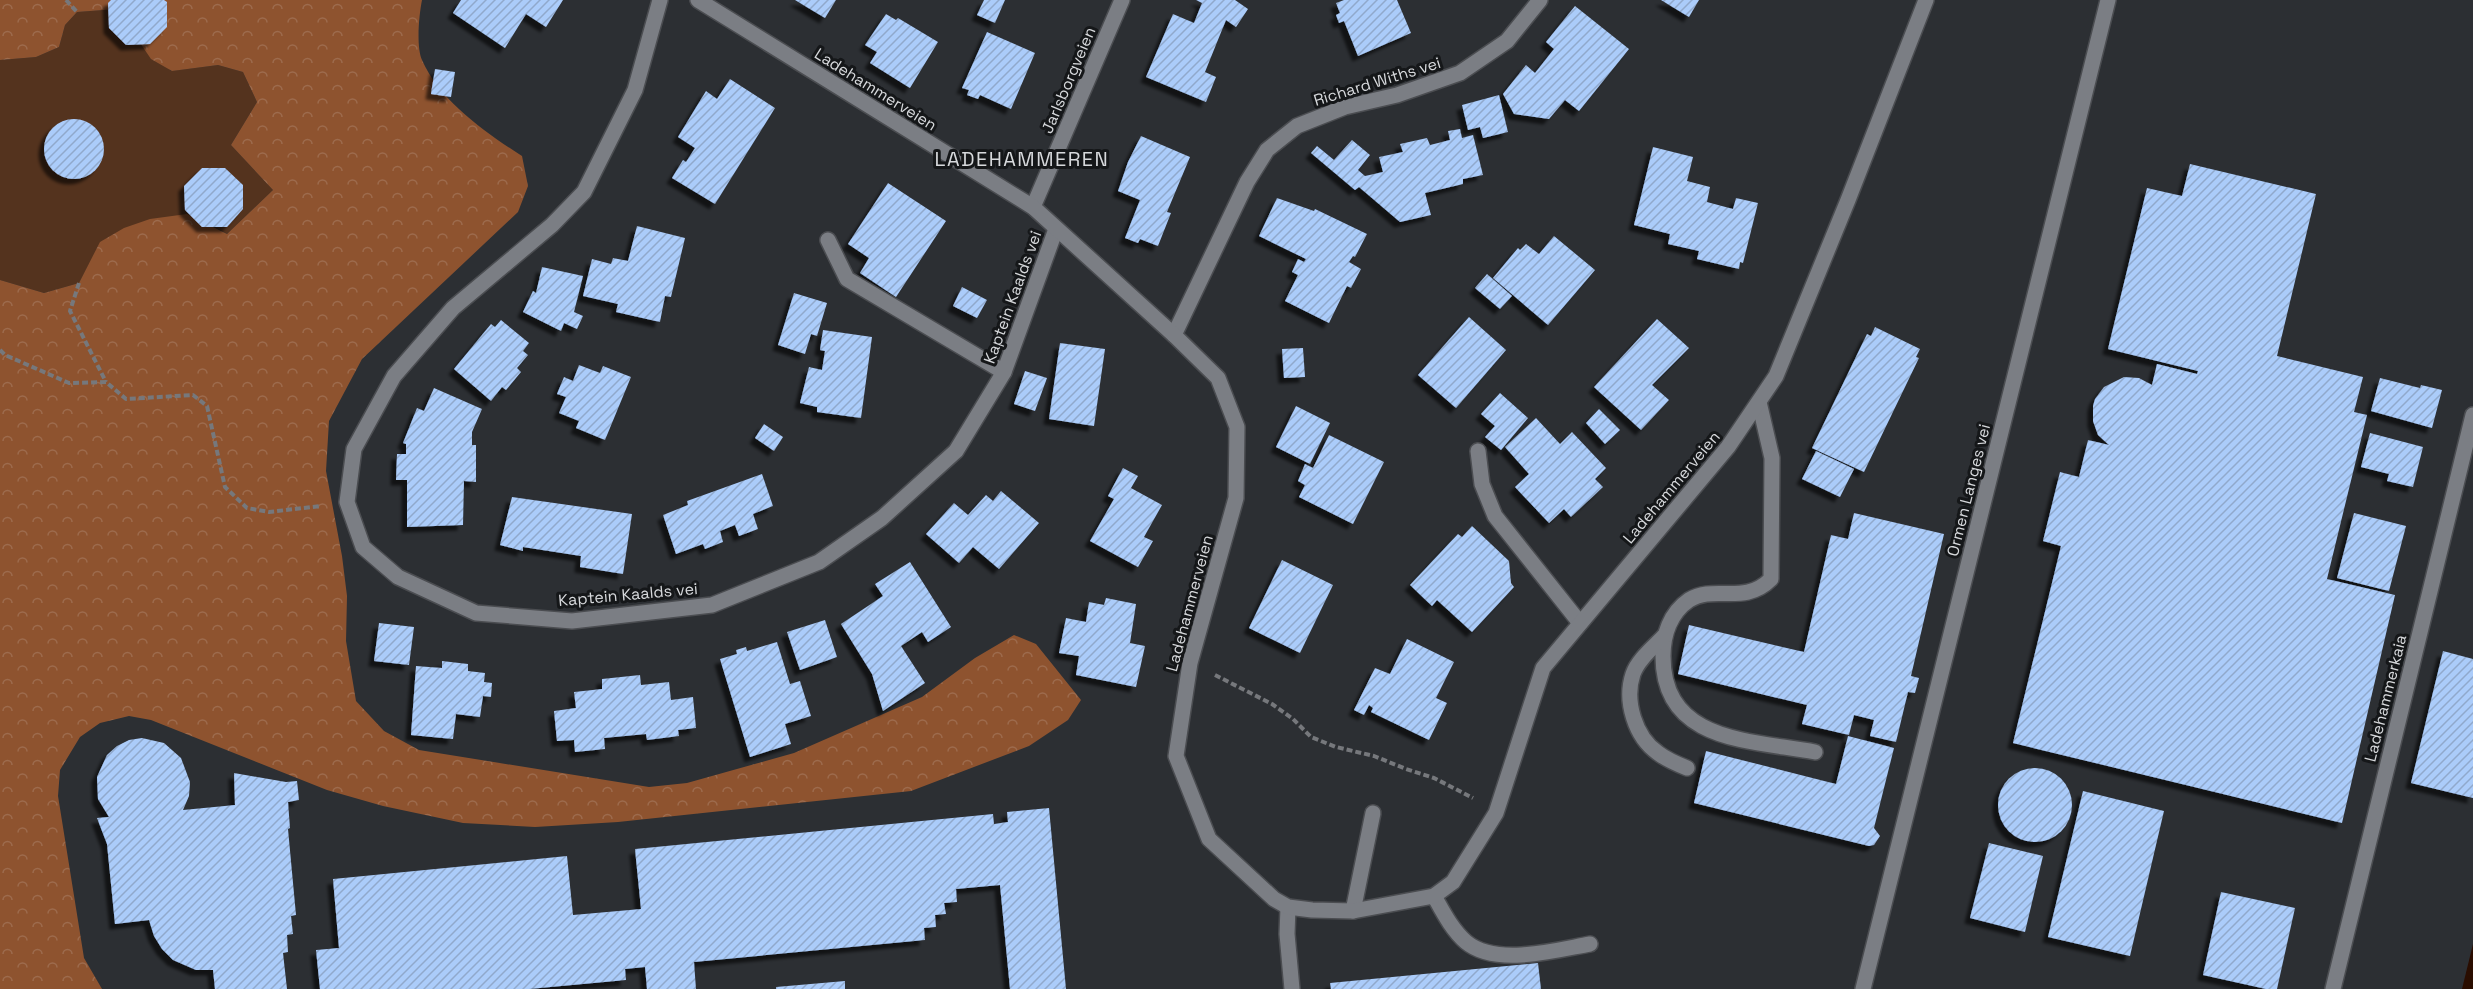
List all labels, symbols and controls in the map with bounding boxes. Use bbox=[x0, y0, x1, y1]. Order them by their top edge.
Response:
street label: Jarlsborgveien bbox=[1037, 24, 1100, 137]
street label: Ladehammerveien bbox=[811, 43, 941, 136]
street label: Richard Withs vei bbox=[1311, 52, 1443, 111]
district label: LADEHAMMEREN bbox=[935, 146, 1109, 172]
street label: Kaptein Kaalds vei bbox=[979, 228, 1046, 367]
street label: Ormen Langes vei bbox=[1942, 422, 1995, 558]
street label: Ladehammerveien bbox=[1618, 427, 1725, 548]
street label: Ladehammerveien bbox=[1161, 533, 1218, 674]
street label: Kaptein Kaalds vei bbox=[557, 578, 699, 611]
street label: Ladehammerkaia bbox=[2360, 632, 2411, 764]

